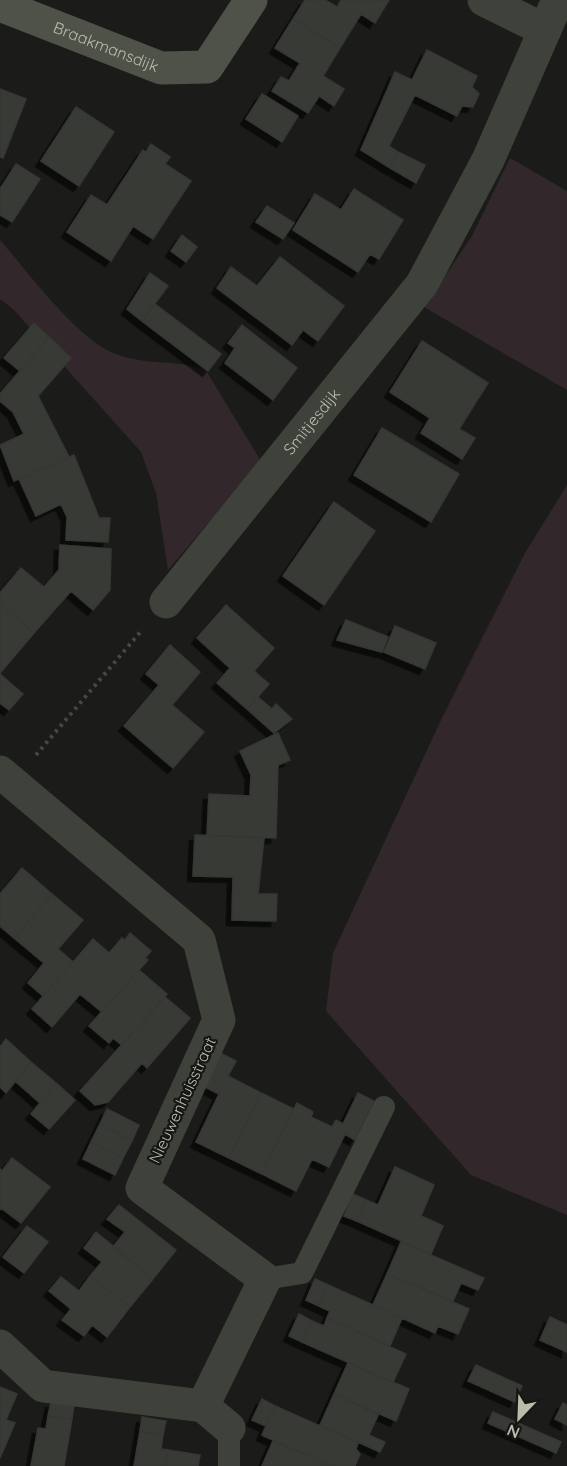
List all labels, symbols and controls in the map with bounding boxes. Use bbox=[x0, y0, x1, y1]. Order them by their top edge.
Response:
street label: Braakmansdijk bbox=[51, 17, 162, 76]
street label: Smitjesdijk bbox=[279, 384, 344, 458]
street label: Nieuwenhuisstraat bbox=[144, 1034, 220, 1166]
north arrow bbox=[489, 1388, 549, 1448]
text: N bbox=[504, 1420, 522, 1443]

